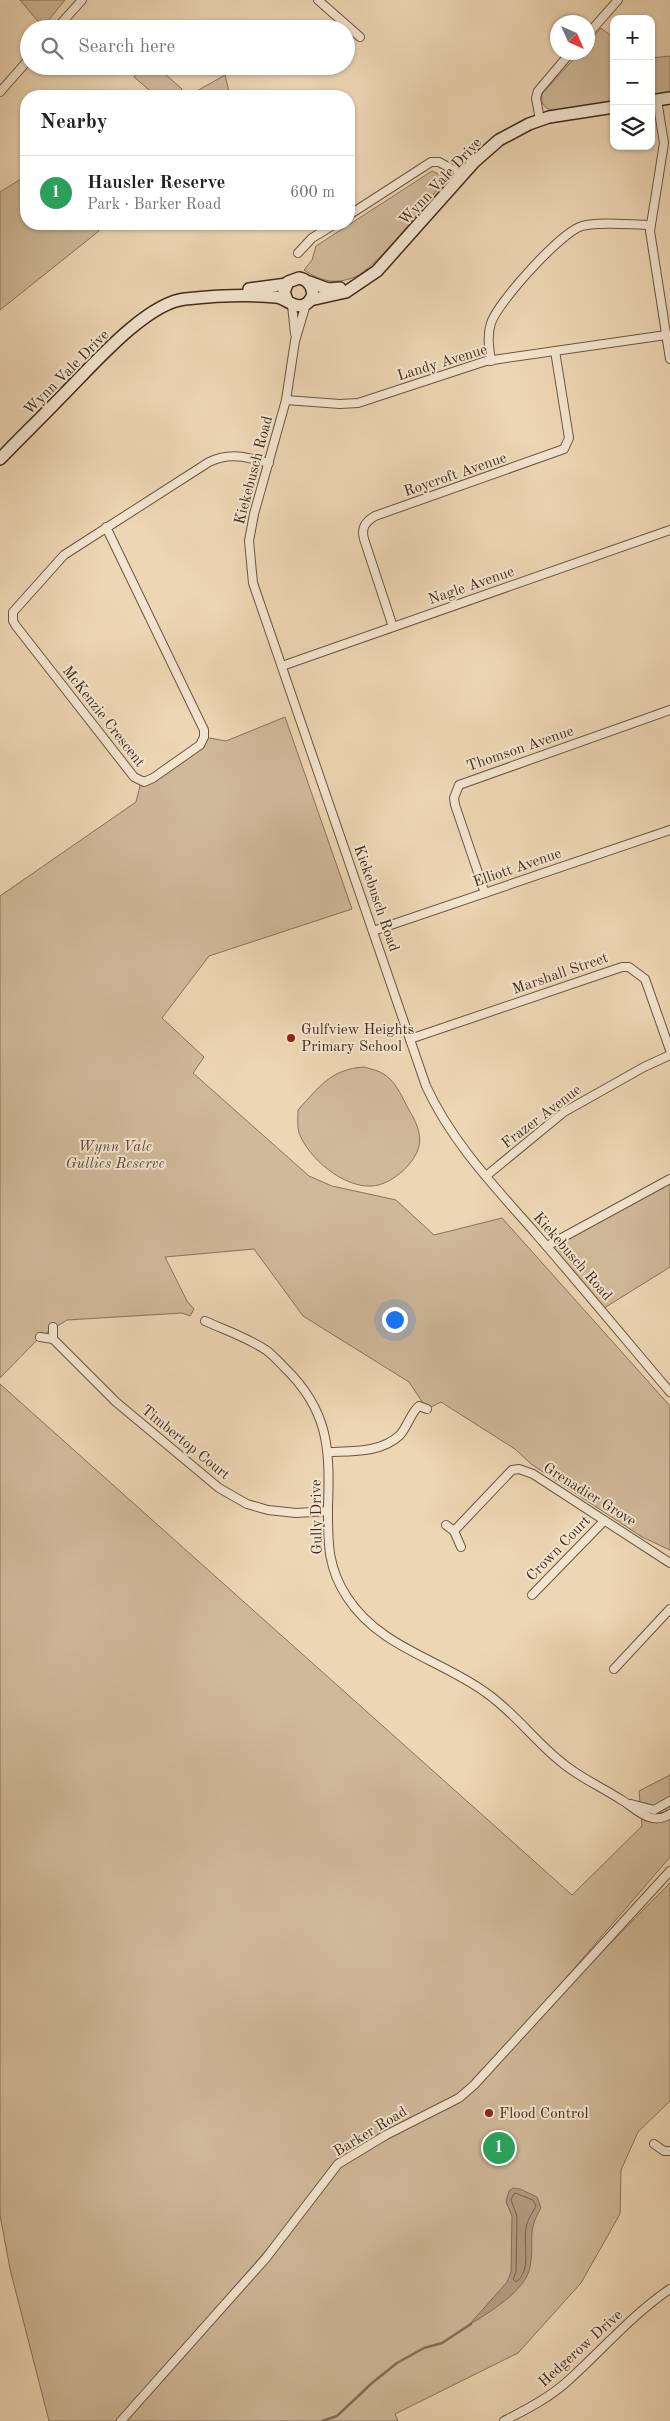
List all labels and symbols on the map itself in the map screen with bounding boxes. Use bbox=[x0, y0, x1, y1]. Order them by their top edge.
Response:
north arrow bbox=[550, 15, 595, 60]
street label: Wynn Vale Drive bbox=[397, 135, 485, 229]
street label: Wynn Vale Drive bbox=[22, 328, 113, 418]
street label: Landy Avenue bbox=[396, 343, 489, 384]
street label: Kiekebusch Road bbox=[233, 414, 276, 526]
street label: Roycroft Avenue bbox=[402, 451, 509, 500]
street label: Nagle Avenue bbox=[427, 565, 516, 608]
street label: McKenzie Crescent bbox=[59, 664, 147, 770]
street label: Thomson Avenue bbox=[465, 724, 576, 775]
street label: Kiekebusch Road bbox=[350, 843, 401, 954]
street label: Elliott Avenue bbox=[471, 846, 564, 891]
street label: Marshall Street bbox=[511, 951, 610, 998]
place label: Gulfview Heights Primary School bbox=[301, 1023, 414, 1055]
marker: Gulfview Heights Primary School bbox=[285, 1032, 297, 1044]
street label: Frazer Avenue bbox=[499, 1083, 585, 1152]
park label: Wynn Vale Gullies Reserve bbox=[65, 1140, 165, 1172]
street label: Kiekebusch Road bbox=[530, 1210, 614, 1304]
your location bbox=[382, 1307, 408, 1333]
street label: Timbertop Court bbox=[138, 1403, 232, 1483]
street label: Grenadier Grove bbox=[540, 1461, 638, 1530]
street label: Gully Drive bbox=[309, 1479, 326, 1555]
street label: Crown Court bbox=[524, 1514, 594, 1585]
street label: Barker Road bbox=[332, 2105, 410, 2160]
marker: Flood Control bbox=[483, 2107, 495, 2119]
place label: Flood Control bbox=[499, 2107, 589, 2122]
pin: 1 bbox=[483, 2129, 515, 2167]
street label: Hedgerow Drive bbox=[536, 2308, 626, 2390]

